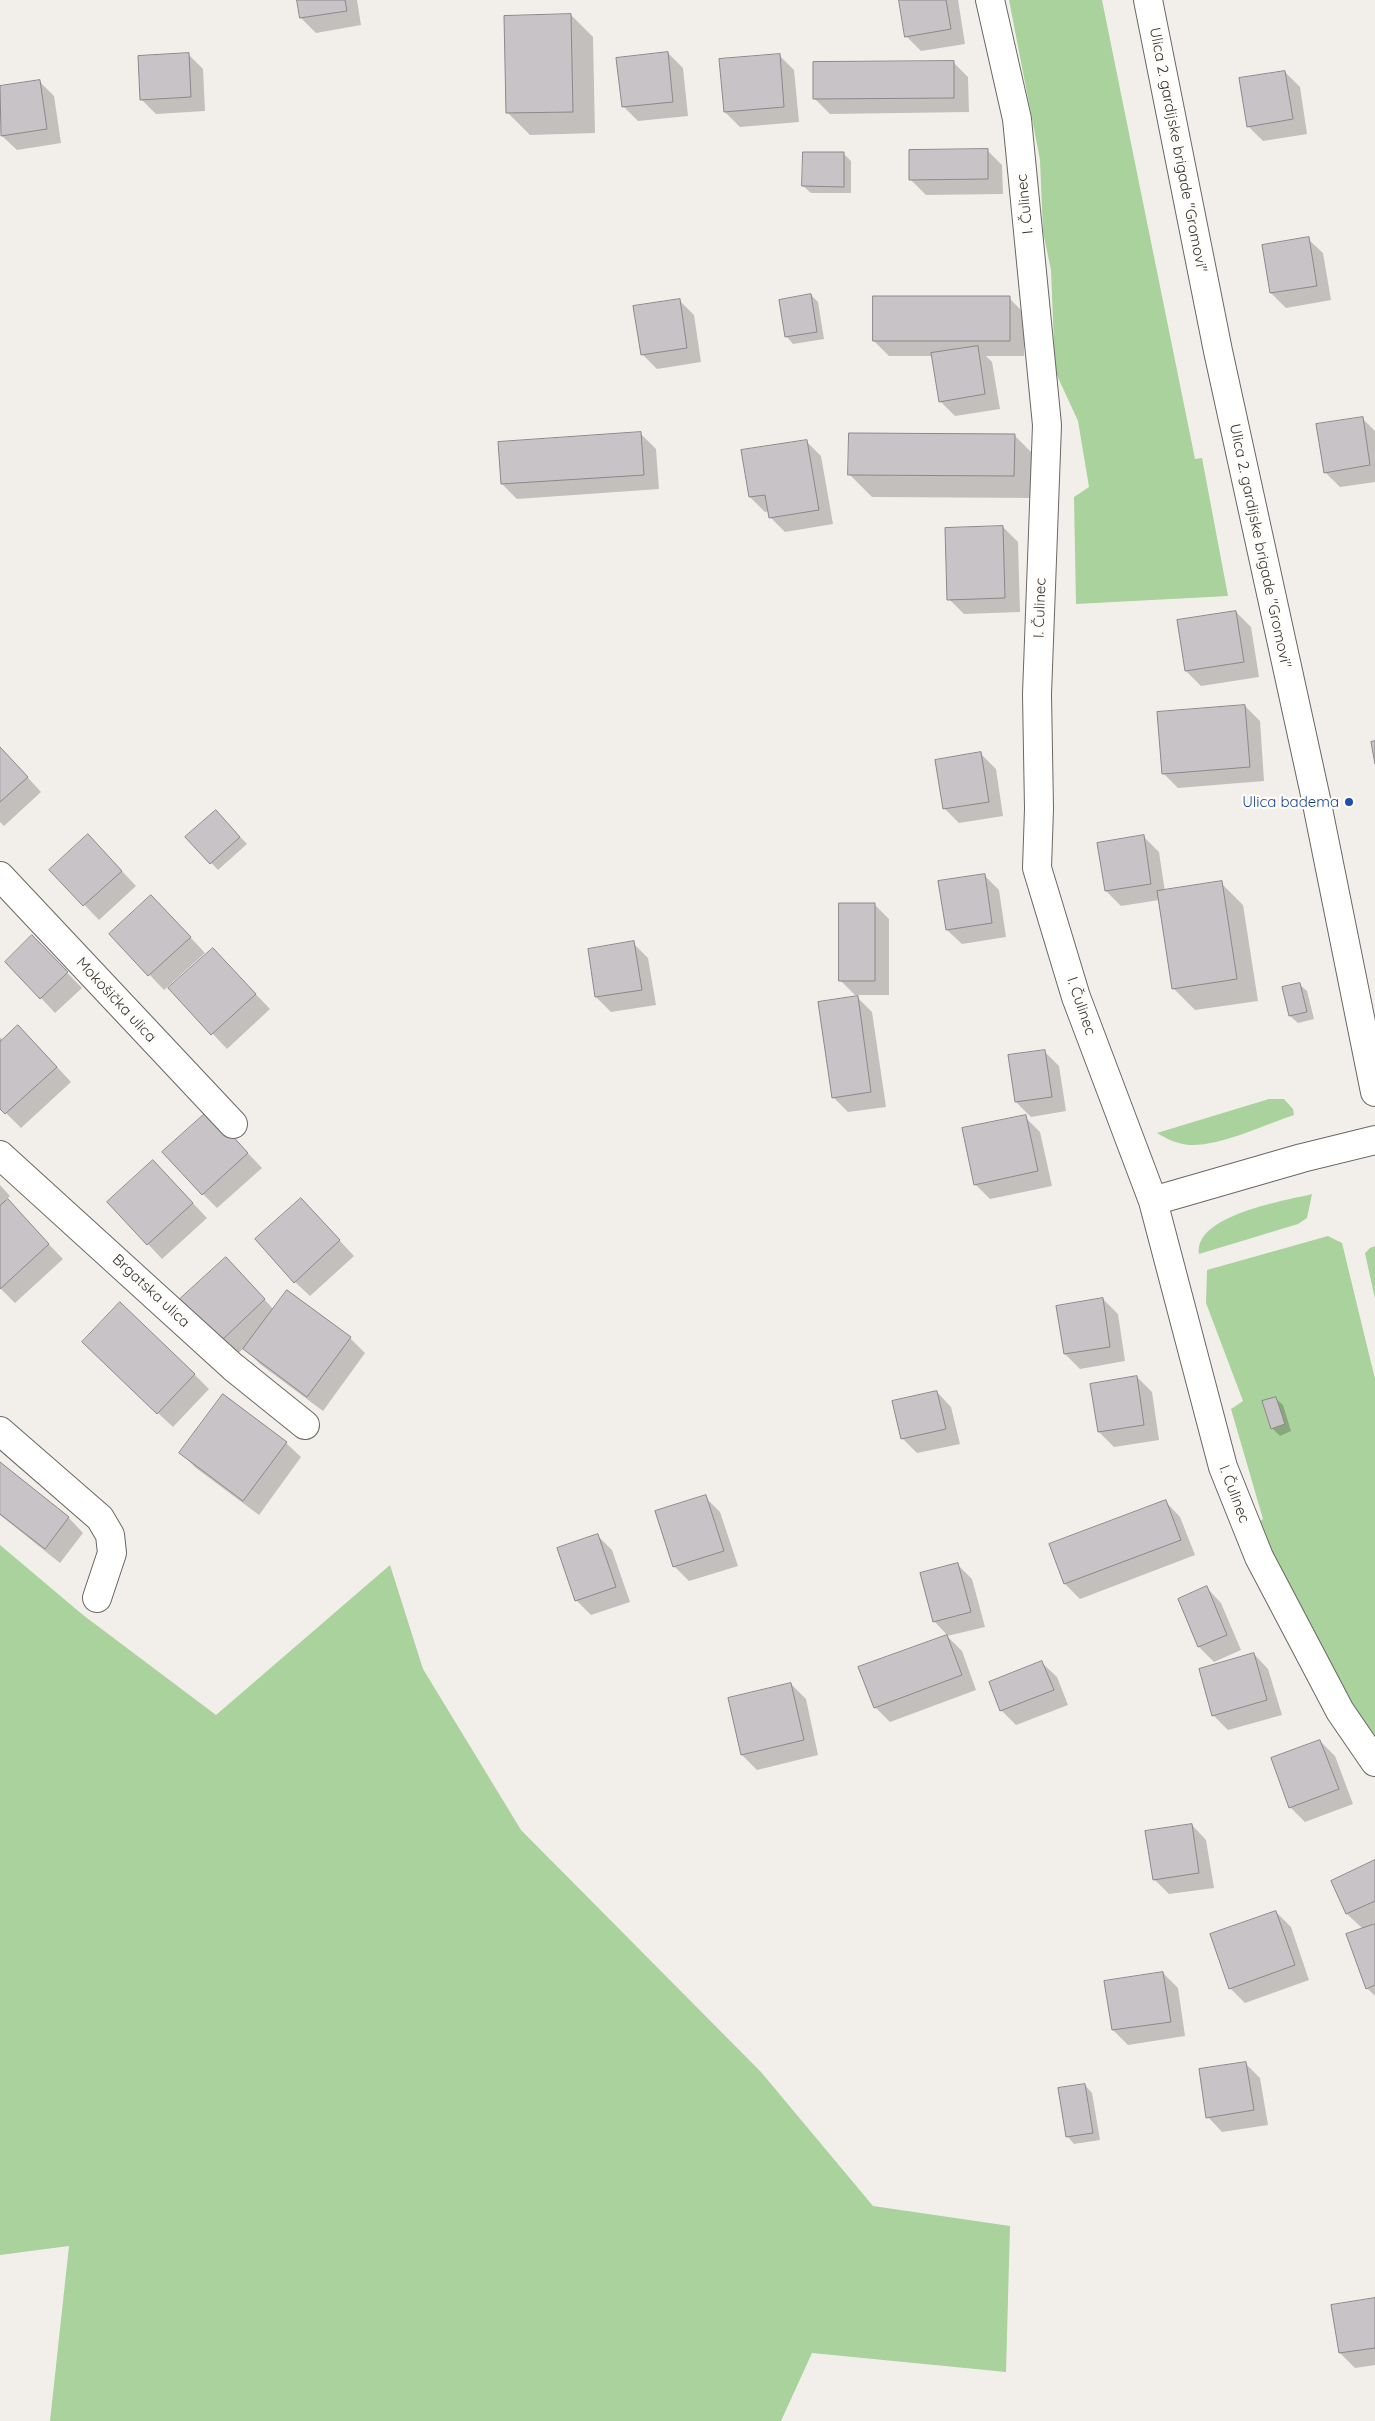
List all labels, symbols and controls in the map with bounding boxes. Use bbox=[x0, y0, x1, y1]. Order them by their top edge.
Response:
street label: Ulica 2. gardijske brigade "Gromovi" bbox=[1145, 26, 1211, 274]
street label: I. Čulinec bbox=[1013, 173, 1037, 235]
street label: Ulica 2. gardijske brigade "Gromovi" bbox=[1225, 422, 1295, 670]
street label: I. Čulinec bbox=[1030, 577, 1050, 639]
place label: Ulica badema bbox=[1242, 793, 1339, 811]
marker: Ulica badema bbox=[1343, 796, 1355, 808]
street label: Mokošička ulica bbox=[72, 954, 160, 1046]
street label: I. Čulinec bbox=[1063, 974, 1099, 1038]
street label: Brgatska ulica bbox=[109, 1251, 193, 1331]
street label: I. Čulinec bbox=[1215, 1463, 1253, 1525]

